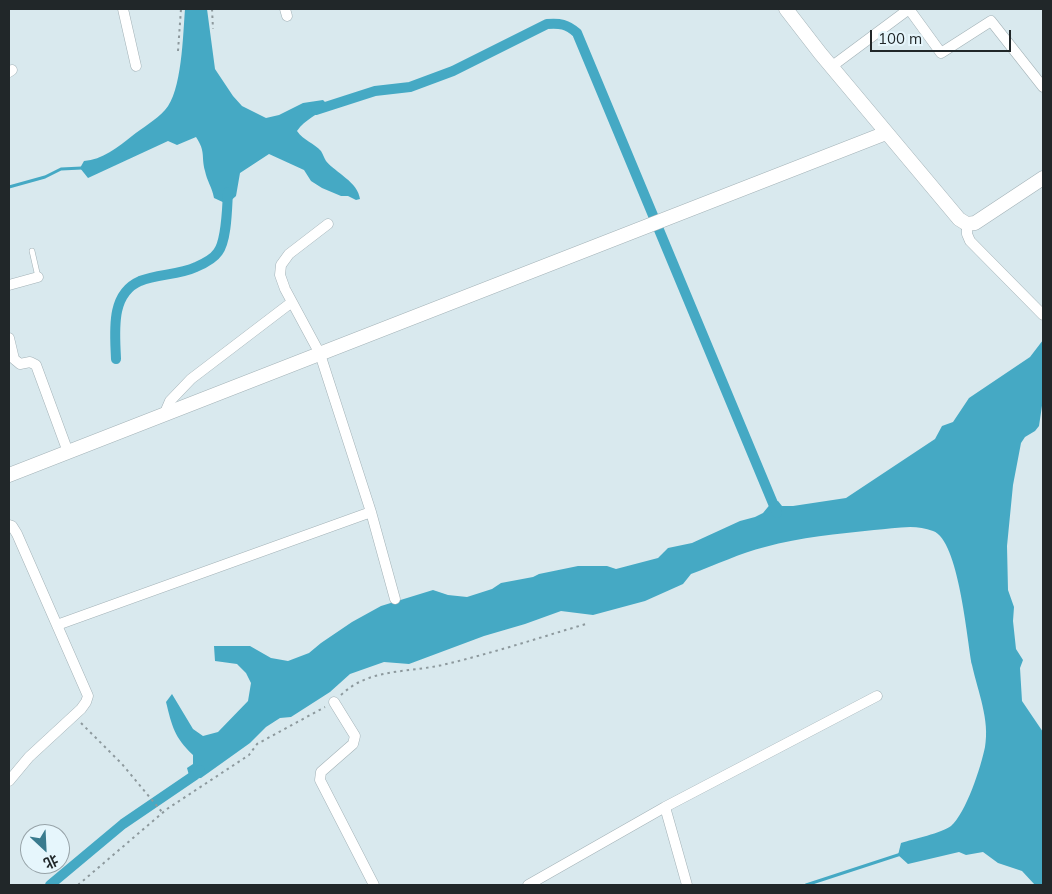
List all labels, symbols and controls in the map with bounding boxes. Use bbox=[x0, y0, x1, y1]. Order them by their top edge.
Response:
scale bar bbox=[872, 20, 1013, 52]
text: 100 m bbox=[878, 29, 922, 48]
north arrow bbox=[20, 824, 70, 874]
text: 北 bbox=[41, 851, 61, 873]

